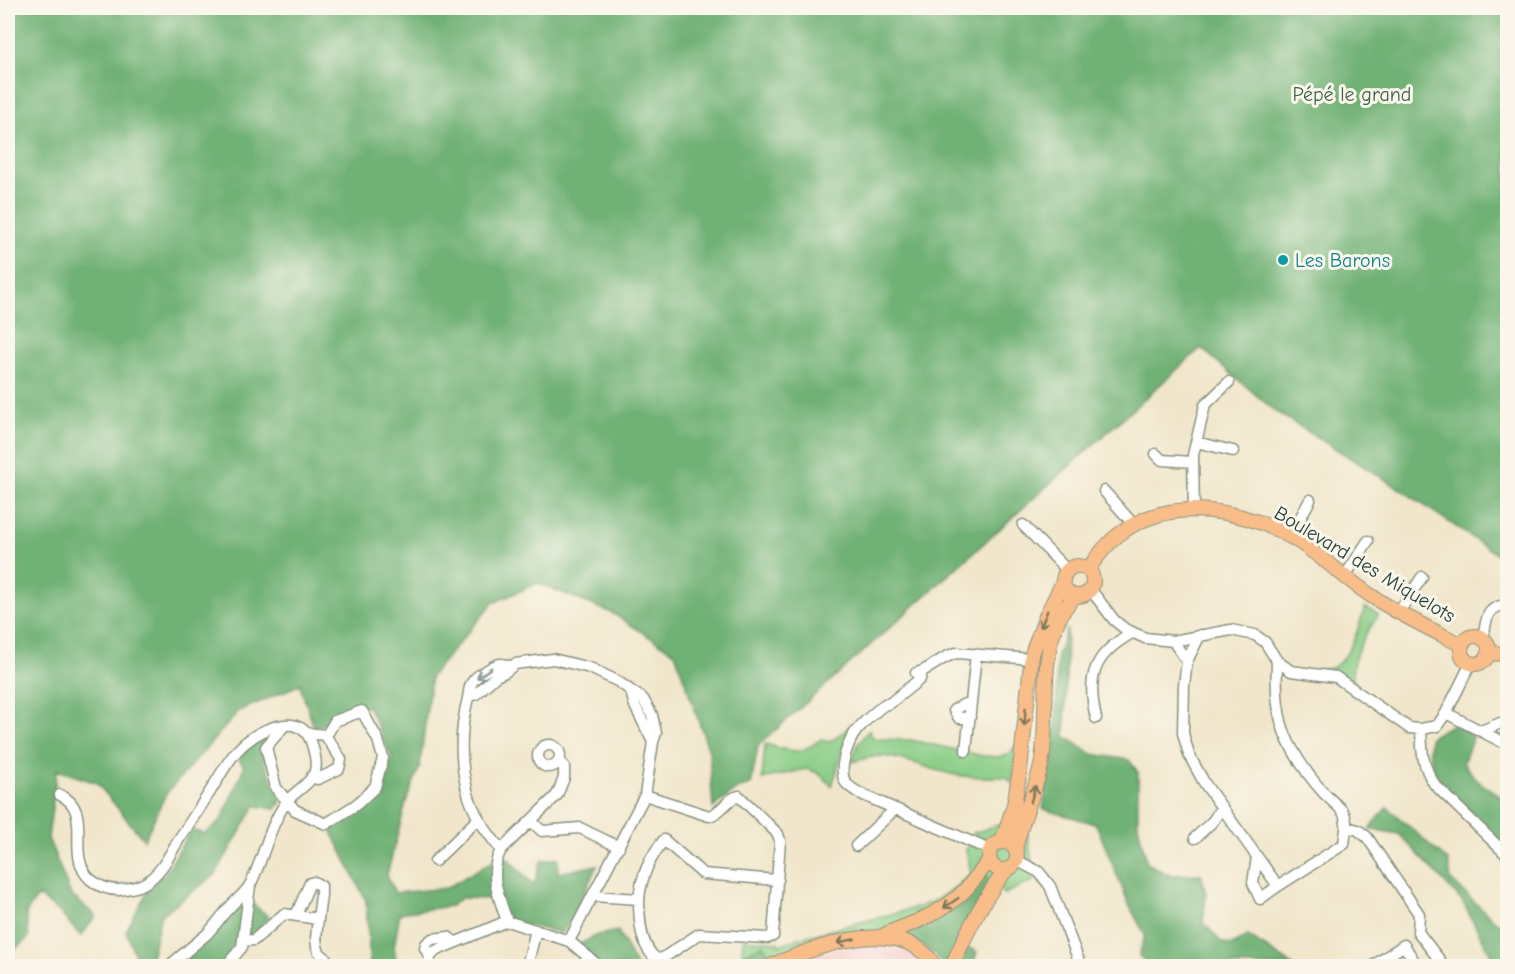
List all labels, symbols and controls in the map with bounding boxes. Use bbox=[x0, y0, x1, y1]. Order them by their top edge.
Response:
park label: Pépé le grand bbox=[1293, 83, 1411, 106]
place label: Les Barons bbox=[1295, 249, 1390, 272]
marker: Les Barons bbox=[1276, 253, 1290, 267]
street label: Boulevard des Miquelots bbox=[1270, 501, 1459, 628]
one-way arrow bbox=[1038, 610, 1049, 628]
one-way arrow bbox=[477, 667, 493, 679]
one-way arrow bbox=[1019, 706, 1030, 726]
one-way arrow bbox=[1028, 785, 1039, 804]
one-way arrow bbox=[943, 897, 959, 909]
one-way arrow bbox=[836, 936, 855, 948]

